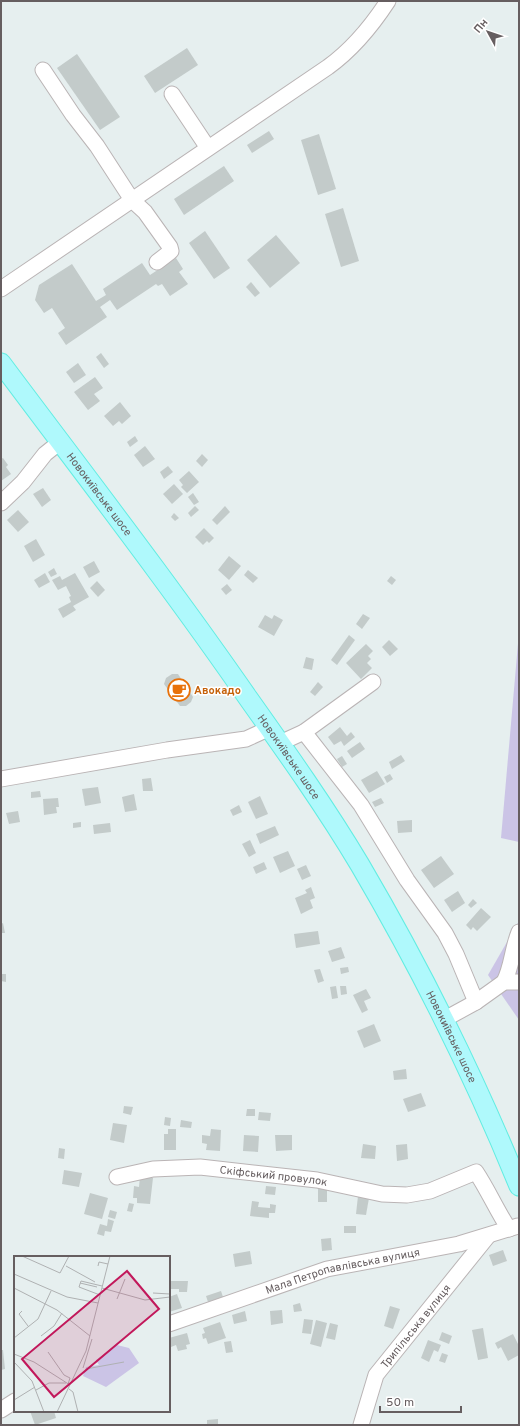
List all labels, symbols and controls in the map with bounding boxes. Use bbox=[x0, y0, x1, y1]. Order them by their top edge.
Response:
north arrow bbox=[468, 12, 508, 52]
text: Пн bbox=[471, 16, 491, 36]
street label: Новокиївське шосе bbox=[63, 450, 135, 539]
cafe icon: Авокадо bbox=[166, 677, 192, 703]
place label: Авокадо bbox=[194, 684, 241, 698]
street label: Новокиївське шосе bbox=[254, 712, 323, 803]
street label: Новокиївське шосе bbox=[422, 989, 479, 1085]
street label: Скіфський провулок bbox=[219, 1163, 329, 1190]
street label: Мала Петропавлівська вулиця bbox=[264, 1246, 421, 1298]
inset map bbox=[14, 1256, 170, 1412]
street label: Трипільська вулиця bbox=[378, 1282, 454, 1372]
scale bar bbox=[380, 1388, 461, 1414]
text: 50 m bbox=[386, 1395, 414, 1411]

